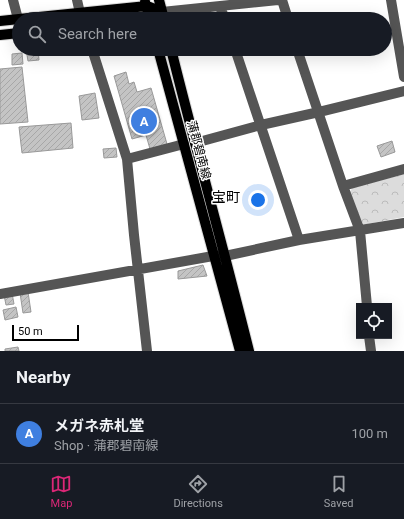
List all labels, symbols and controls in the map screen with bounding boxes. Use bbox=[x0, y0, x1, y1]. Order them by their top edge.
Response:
search box bbox=[12, 12, 392, 56]
icon: search bbox=[26, 23, 48, 45]
text: Search here bbox=[58, 25, 137, 43]
pin: A bbox=[131, 106, 157, 136]
street label: 蒲郡碧南線 bbox=[184, 119, 214, 181]
district label: 宝町 bbox=[212, 189, 240, 205]
your location bbox=[248, 190, 268, 210]
map controls bbox=[356, 303, 392, 339]
button: locate bbox=[356, 303, 392, 339]
scale bar bbox=[12, 323, 79, 342]
text: 50 m bbox=[18, 325, 43, 338]
text: Nearby bbox=[16, 367, 71, 387]
text: メガネ赤札堂 bbox=[54, 417, 144, 435]
text: A bbox=[25, 426, 33, 441]
text: 100 m bbox=[351, 426, 388, 441]
text: Shop · 蒲郡碧南線 bbox=[54, 438, 158, 453]
tab: Map bbox=[50, 473, 72, 510]
tab: Directions bbox=[173, 473, 223, 510]
tab: Saved bbox=[324, 473, 354, 510]

